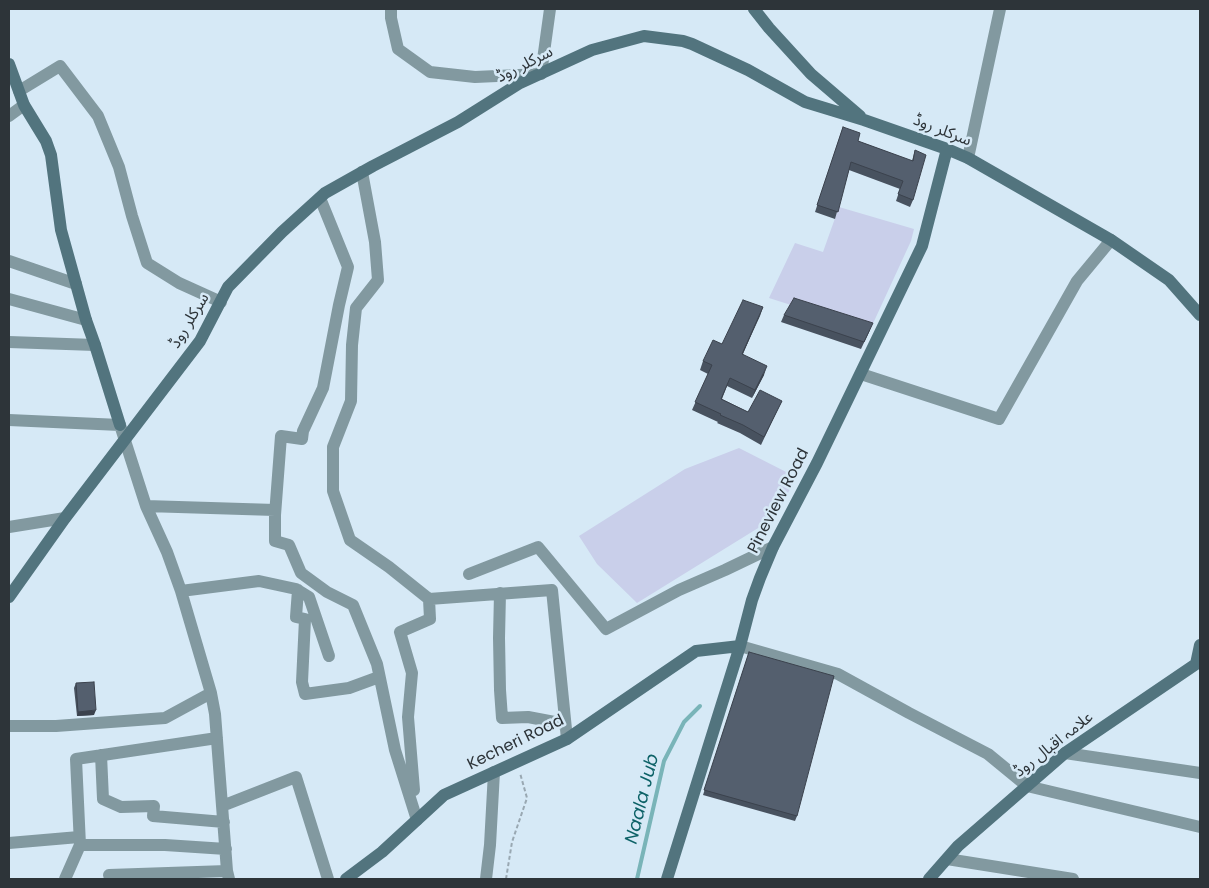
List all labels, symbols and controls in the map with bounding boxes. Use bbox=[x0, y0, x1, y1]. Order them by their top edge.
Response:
street label: سرکلر روڈ bbox=[494, 43, 556, 87]
street label: سرکلر روڈ bbox=[910, 111, 974, 151]
street label: سرکلر روڈ bbox=[166, 290, 214, 352]
street label: Pineview Road bbox=[744, 445, 814, 557]
street label: علامہ اقبال روڈ bbox=[1011, 708, 1097, 782]
street label: Kecheri Road bbox=[465, 711, 567, 775]
water label: Naala Jub bbox=[621, 752, 665, 846]

